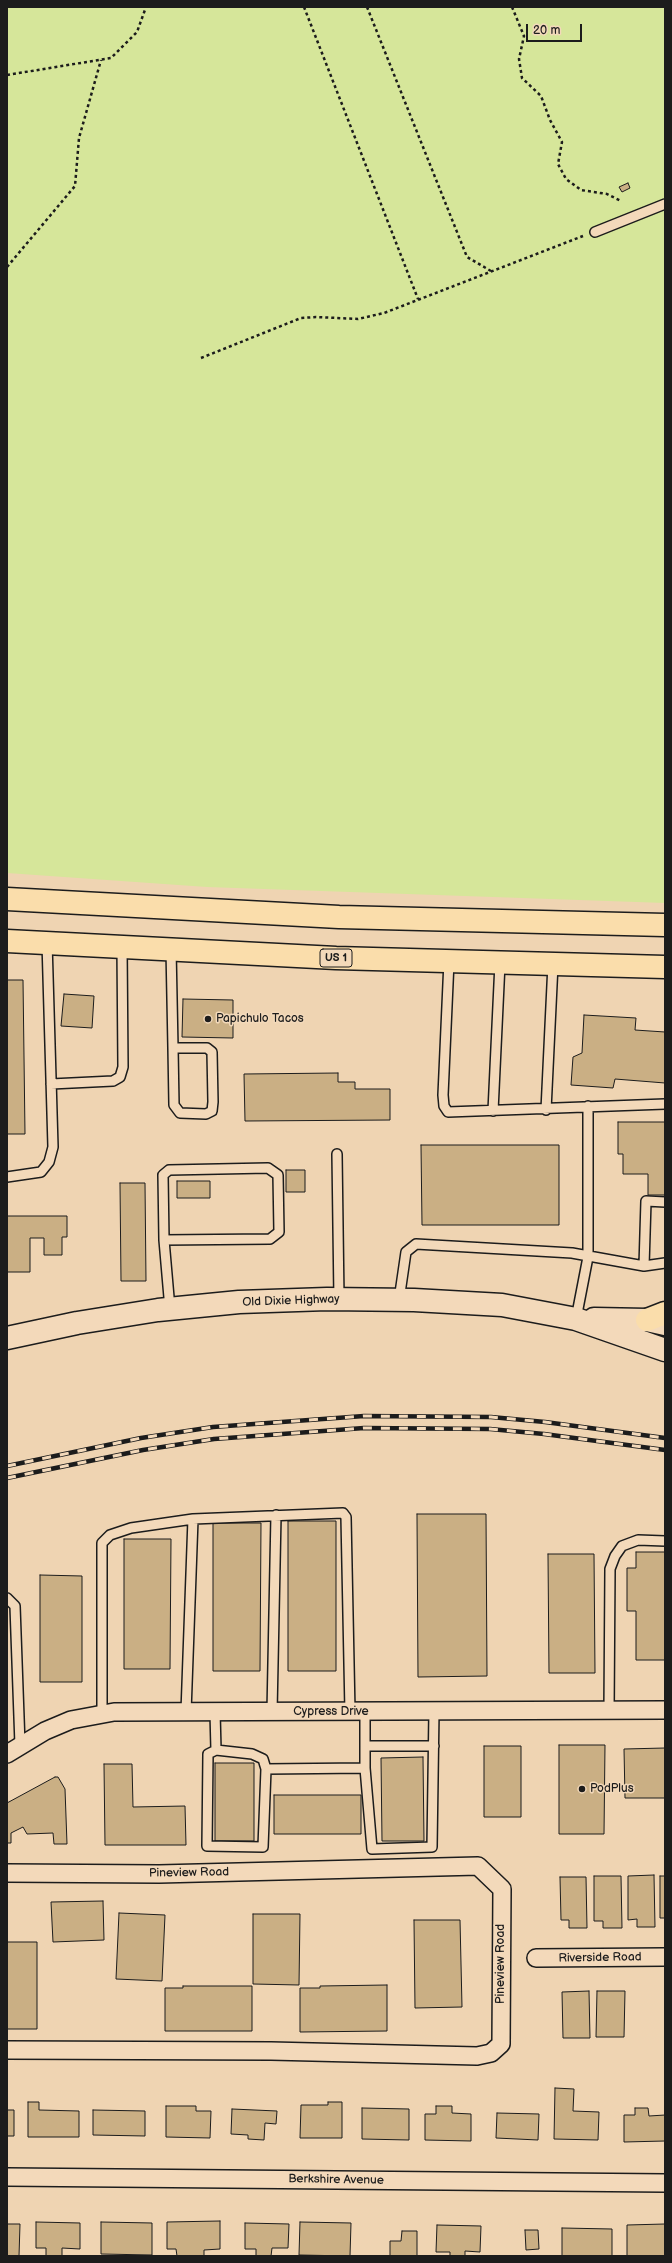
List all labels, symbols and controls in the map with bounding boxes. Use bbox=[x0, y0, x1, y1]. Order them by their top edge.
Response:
scale bar bbox=[528, 16, 584, 42]
text: 20 m bbox=[533, 23, 560, 38]
road number: US 1 bbox=[320, 949, 352, 967]
place label: Papichulo Tacos bbox=[216, 1012, 304, 1026]
marker: Papichulo Tacos bbox=[203, 1014, 213, 1024]
street label: Old Dixie Highway bbox=[242, 1292, 340, 1310]
street label: Cypress Drive bbox=[293, 1705, 369, 1719]
place label: PodPlus bbox=[590, 1782, 634, 1796]
marker: PodPlus bbox=[577, 1784, 587, 1794]
street label: Pineview Road bbox=[149, 1865, 229, 1881]
street label: Pineview Road bbox=[494, 1924, 508, 2004]
street label: Riverside Road bbox=[558, 1950, 642, 1966]
street label: Berkshire Avenue bbox=[288, 2172, 384, 2188]

